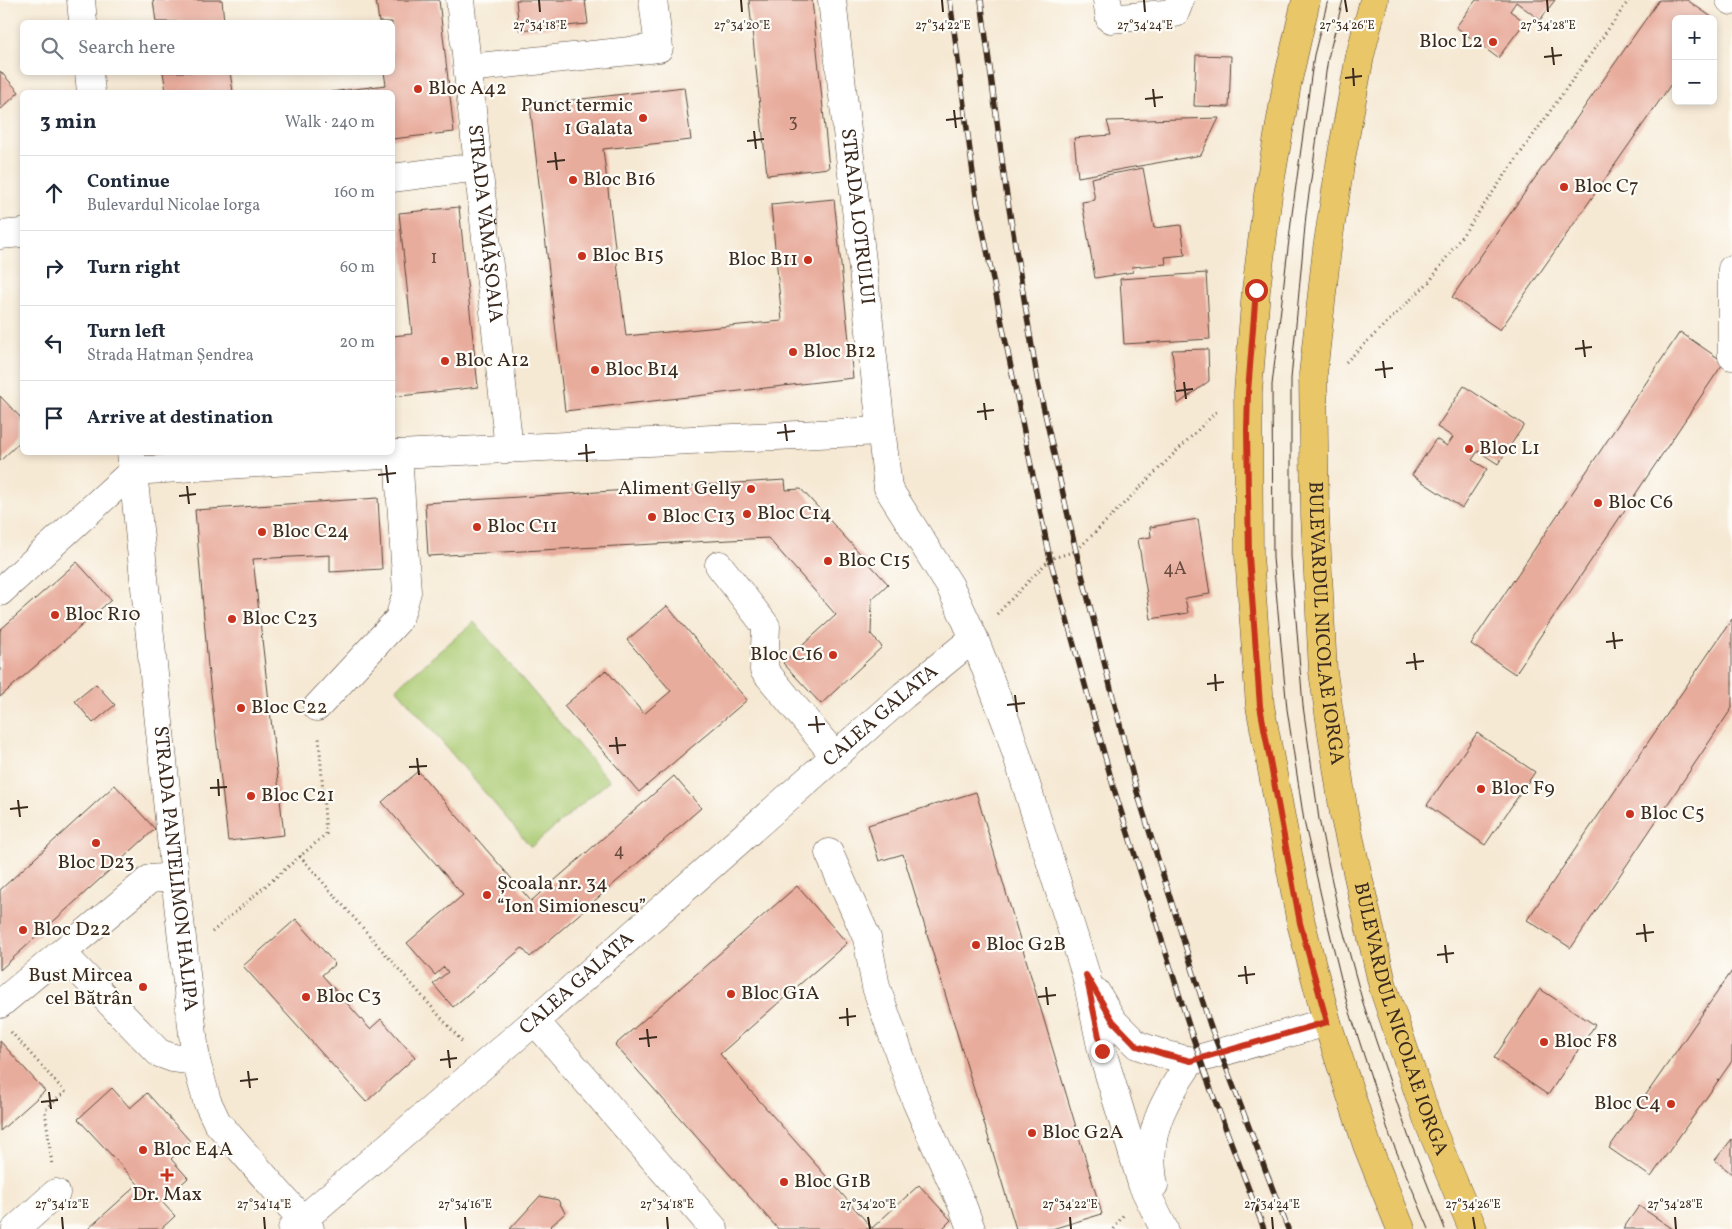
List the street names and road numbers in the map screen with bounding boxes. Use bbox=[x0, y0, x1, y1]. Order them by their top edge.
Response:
street label: STRADA VĂMĂȘOAIA bbox=[460, 123, 509, 324]
street label: STRADA LOTRULUI bbox=[833, 127, 881, 306]
street label: BULEVARDUL NICOLAE IORGA bbox=[1301, 481, 1351, 767]
street label: CALEA GALATA bbox=[817, 658, 945, 774]
street label: STRADA PANTELIMON HALIPA bbox=[145, 725, 204, 1013]
street label: BULEVARDUL NICOLAE IORGA bbox=[1346, 880, 1455, 1160]
street label: CALEA GALATA bbox=[514, 926, 640, 1042]

